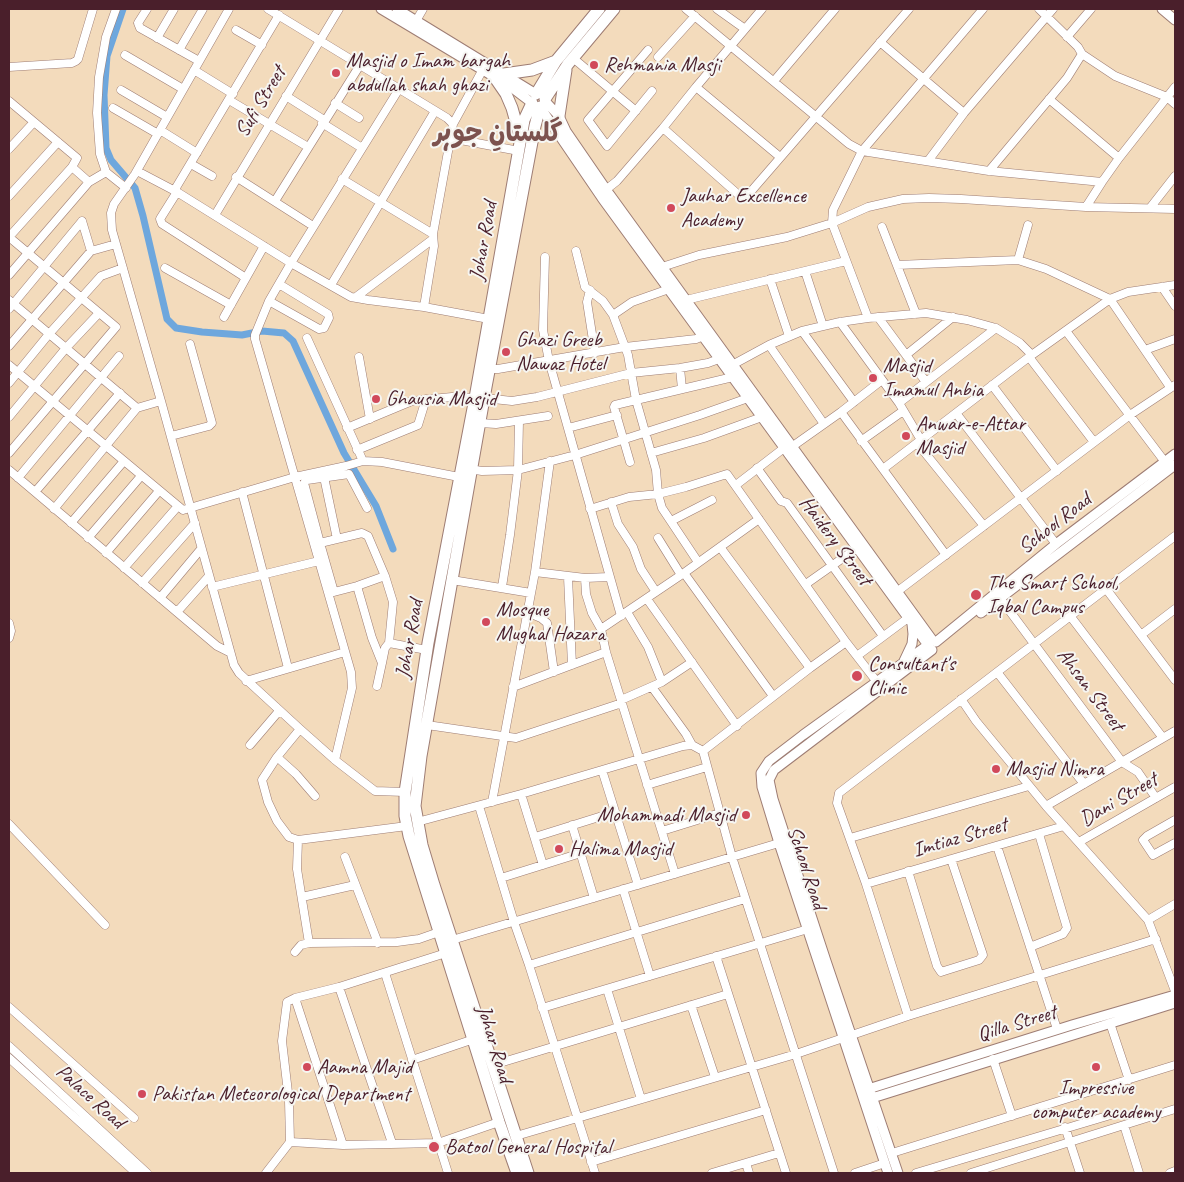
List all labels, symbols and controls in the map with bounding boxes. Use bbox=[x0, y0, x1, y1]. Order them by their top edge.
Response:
place label: Masjid o Imam bargah abdullah shah ghazi bbox=[346, 48, 510, 98]
place label: Rehmania Masji bbox=[604, 52, 720, 78]
marker: Rehmania Masji bbox=[588, 59, 600, 71]
street label: Sufi Street bbox=[230, 62, 292, 142]
marker: Masjid o Imam bargah abdullah shah ghazi bbox=[330, 67, 342, 79]
district label: گلستانِ جوہر bbox=[434, 118, 562, 150]
place label: Jauhar Excellence Academy bbox=[681, 183, 806, 233]
street label: Johar Road bbox=[465, 200, 503, 282]
marker: Jauhar Excellence Academy bbox=[665, 202, 677, 214]
place label: Ghazi Greeb Nawaz Hotel bbox=[516, 327, 605, 377]
marker: Ghazi Greeb Nawaz Hotel bbox=[500, 346, 512, 358]
place label: Masjid Imamul Anbia bbox=[883, 353, 983, 403]
marker: Masjid Imamul Anbia bbox=[867, 372, 879, 384]
place label: Ghausia Masjid bbox=[386, 386, 496, 412]
marker: Ghausia Masjid bbox=[370, 393, 382, 405]
place label: Anwar-e-Attar Masjid bbox=[916, 411, 1025, 461]
marker: Anwar-e-Attar Masjid bbox=[900, 430, 912, 442]
street label: School Road bbox=[1014, 488, 1096, 560]
street label: Haidery Street bbox=[793, 491, 877, 591]
place label: The Smart School, Iqbal Campus bbox=[987, 570, 1119, 620]
marker: The Smart School, Iqbal Campus bbox=[969, 588, 983, 602]
place label: Mosque Mughal Hazara bbox=[496, 597, 605, 647]
street label: Johar Road bbox=[391, 598, 429, 680]
marker: Mosque Mughal Hazara bbox=[480, 616, 492, 628]
street label: Ahsan Street bbox=[1051, 644, 1129, 736]
place label: Consultant's Clinic bbox=[868, 651, 955, 701]
marker: Consultant's Clinic bbox=[850, 669, 864, 683]
place label: Masjid Nimra bbox=[1006, 756, 1104, 782]
marker: Masjid Nimra bbox=[990, 763, 1002, 775]
street label: Dani Street bbox=[1076, 768, 1162, 832]
place label: Mohammadi Masjid bbox=[597, 802, 736, 828]
marker: Mohammadi Masjid bbox=[740, 809, 752, 821]
street label: Imtiaz Street bbox=[910, 813, 1010, 863]
street label: School Road bbox=[781, 824, 831, 912]
place label: Halima Masjid bbox=[569, 836, 672, 862]
marker: Halima Masjid bbox=[553, 843, 565, 855]
street label: Qilla Street bbox=[974, 1000, 1060, 1048]
street label: Johar Road bbox=[470, 1002, 518, 1086]
place label: Aamna Majid bbox=[317, 1054, 412, 1080]
street label: Palace Road bbox=[50, 1059, 130, 1135]
marker: Aamna Majid bbox=[301, 1061, 313, 1073]
marker: Impressive computer academy bbox=[1090, 1061, 1102, 1073]
place label: Impressive computer academy bbox=[1032, 1075, 1160, 1125]
place label: Pakistan Meteorological Department bbox=[152, 1081, 410, 1107]
marker: Pakistan Meteorological Department bbox=[136, 1088, 148, 1100]
place label: Batool General Hospital bbox=[445, 1134, 611, 1160]
marker: Batool General Hospital bbox=[427, 1140, 441, 1154]

